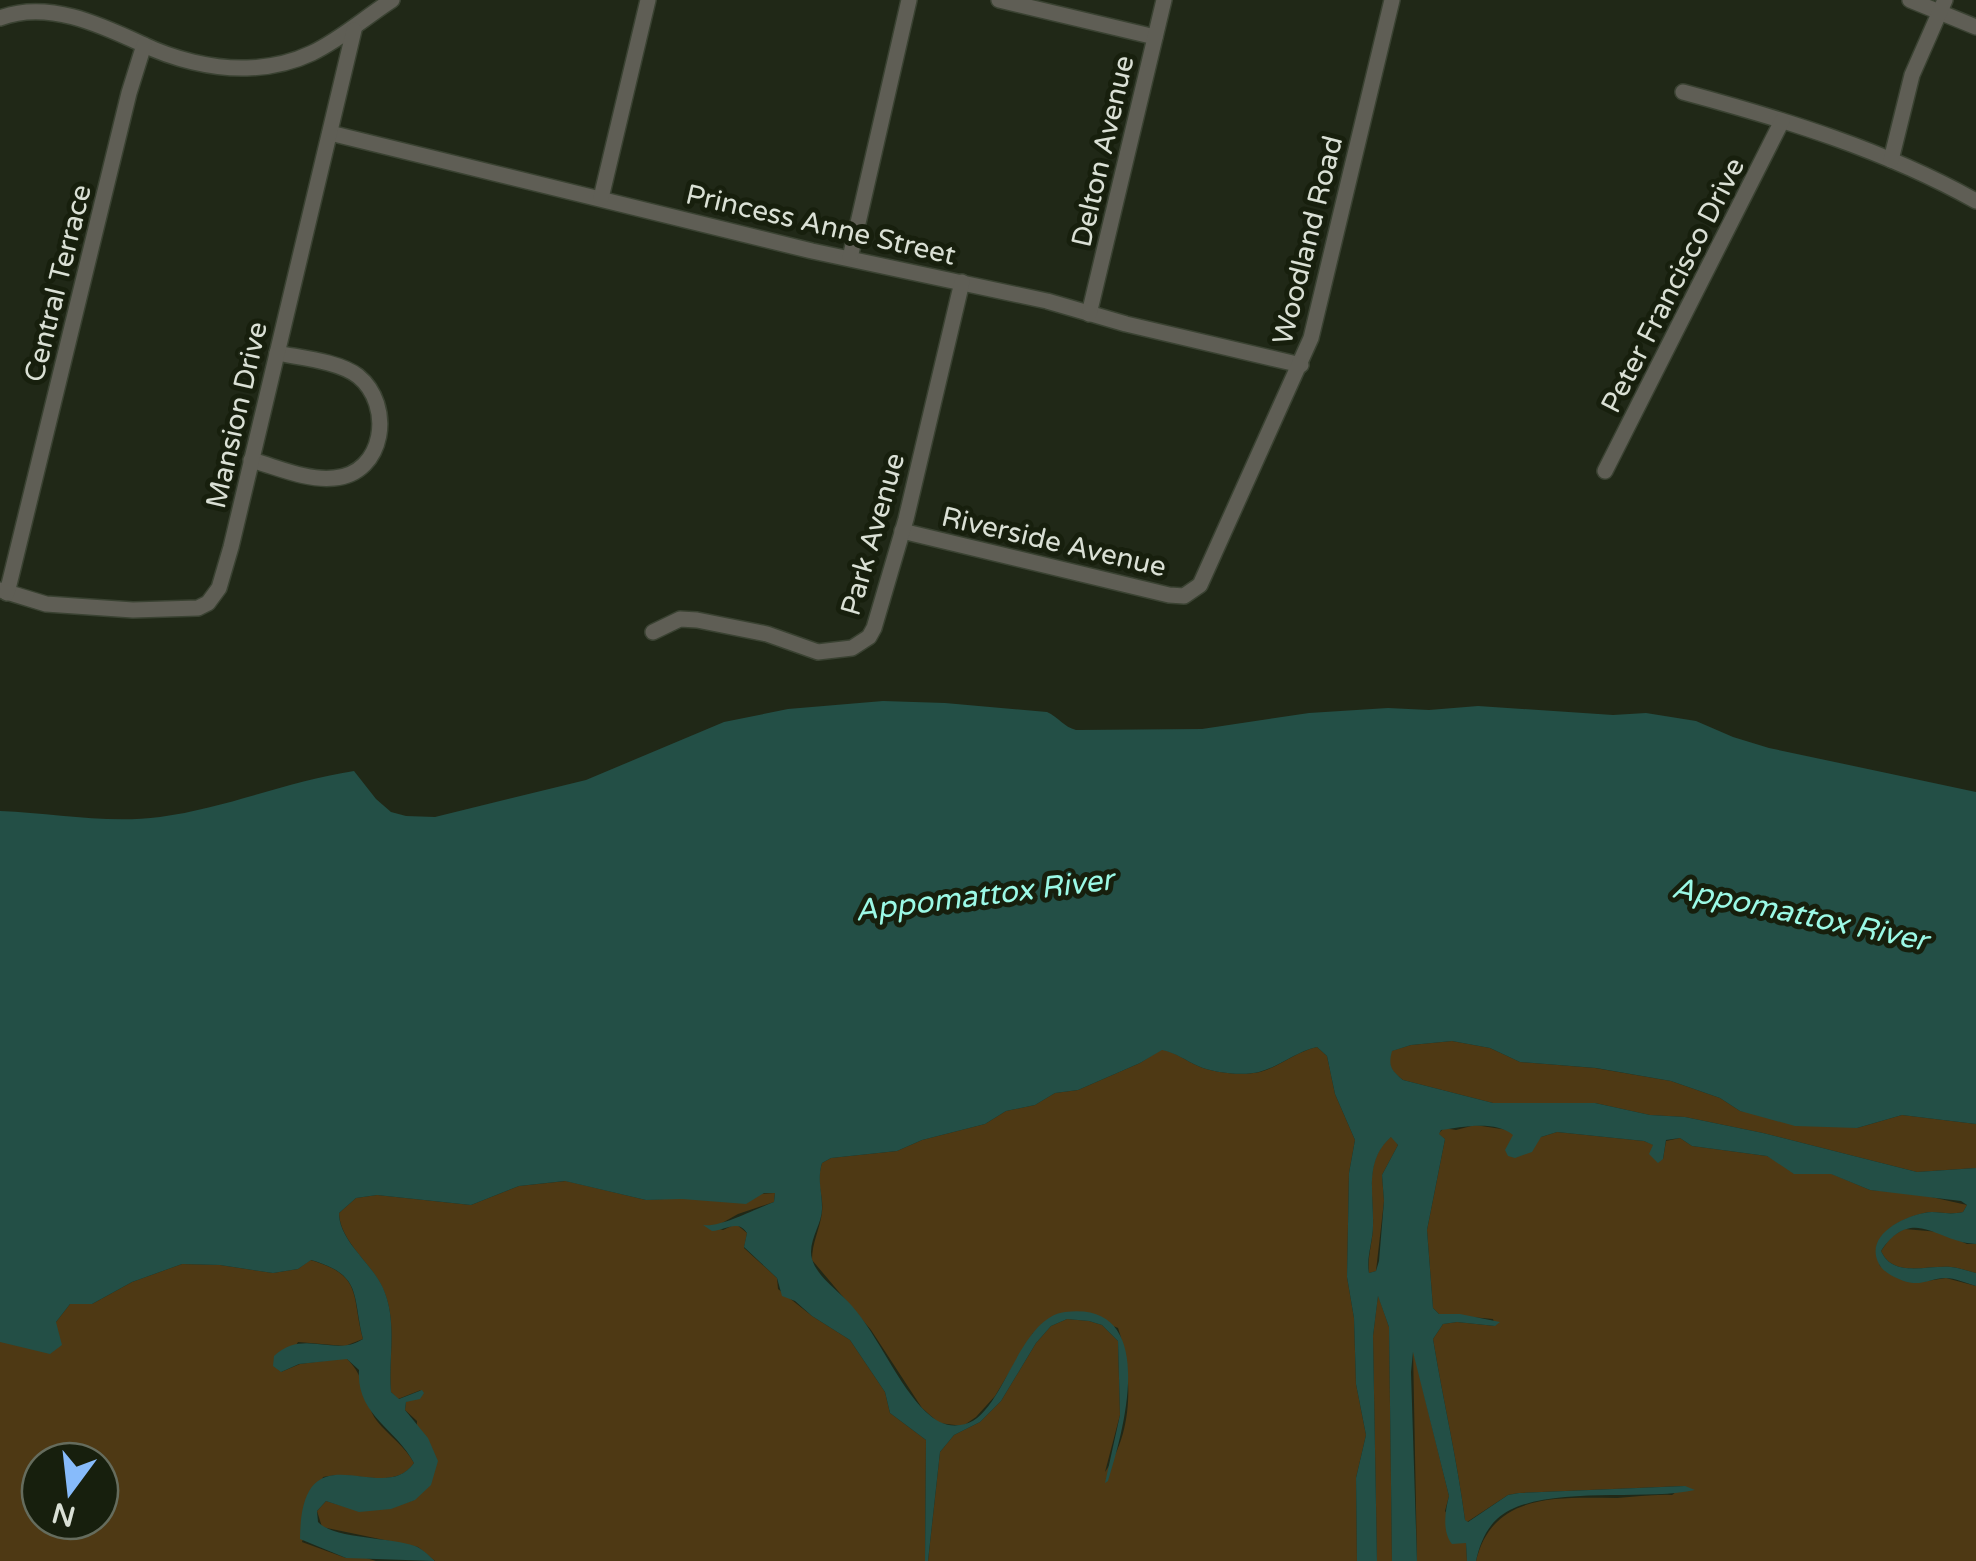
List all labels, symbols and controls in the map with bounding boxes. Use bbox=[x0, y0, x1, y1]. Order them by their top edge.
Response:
street label: Delton Avenue bbox=[1064, 52, 1142, 250]
street label: Woodland Road bbox=[1266, 132, 1350, 348]
street label: Peter Francisco Drive bbox=[1594, 152, 1752, 419]
street label: Princess Anne Street bbox=[682, 177, 959, 273]
street label: Central Terrace bbox=[17, 181, 99, 385]
street label: Mansion Drive bbox=[199, 319, 275, 512]
street label: Park Avenue bbox=[834, 449, 912, 619]
street label: Riverside Avenue bbox=[938, 500, 1169, 584]
water label: Appomattox River bbox=[853, 861, 1119, 930]
water label: Appomattox River bbox=[1669, 869, 1934, 960]
north arrow bbox=[20, 1441, 120, 1541]
text: N bbox=[49, 1495, 79, 1534]

